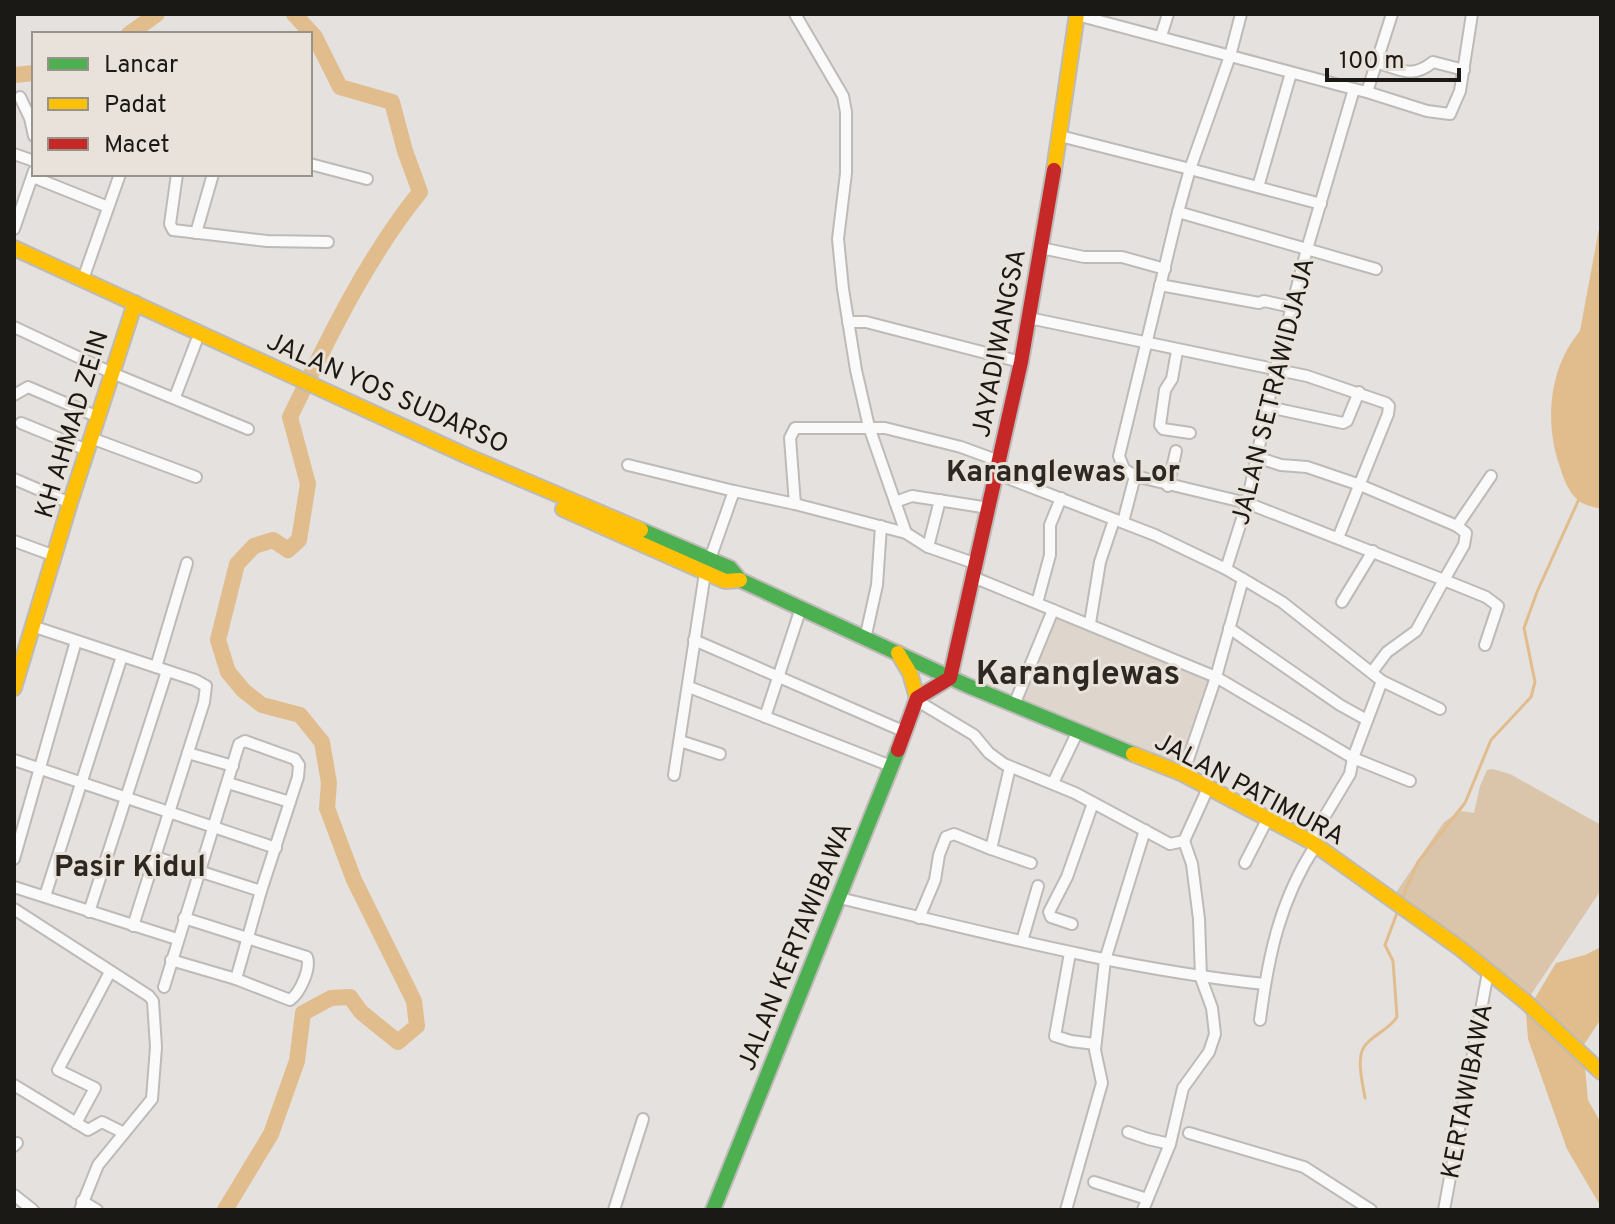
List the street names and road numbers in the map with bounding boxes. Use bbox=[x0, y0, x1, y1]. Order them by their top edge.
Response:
street label: JAYADIWANGSA bbox=[966, 247, 1035, 440]
street label: JALAN SETRAWIDJAJA bbox=[1225, 255, 1324, 529]
street label: JALAN YOS SUDARSO bbox=[261, 326, 513, 463]
street label: KH AHMAD ZEIN bbox=[29, 327, 118, 523]
street label: JALAN PATIMURA bbox=[1148, 726, 1350, 854]
street label: JALAN KERTAWIBAWA bbox=[731, 818, 861, 1076]
street label: KERTAWIBAWA bbox=[1435, 1001, 1502, 1182]

